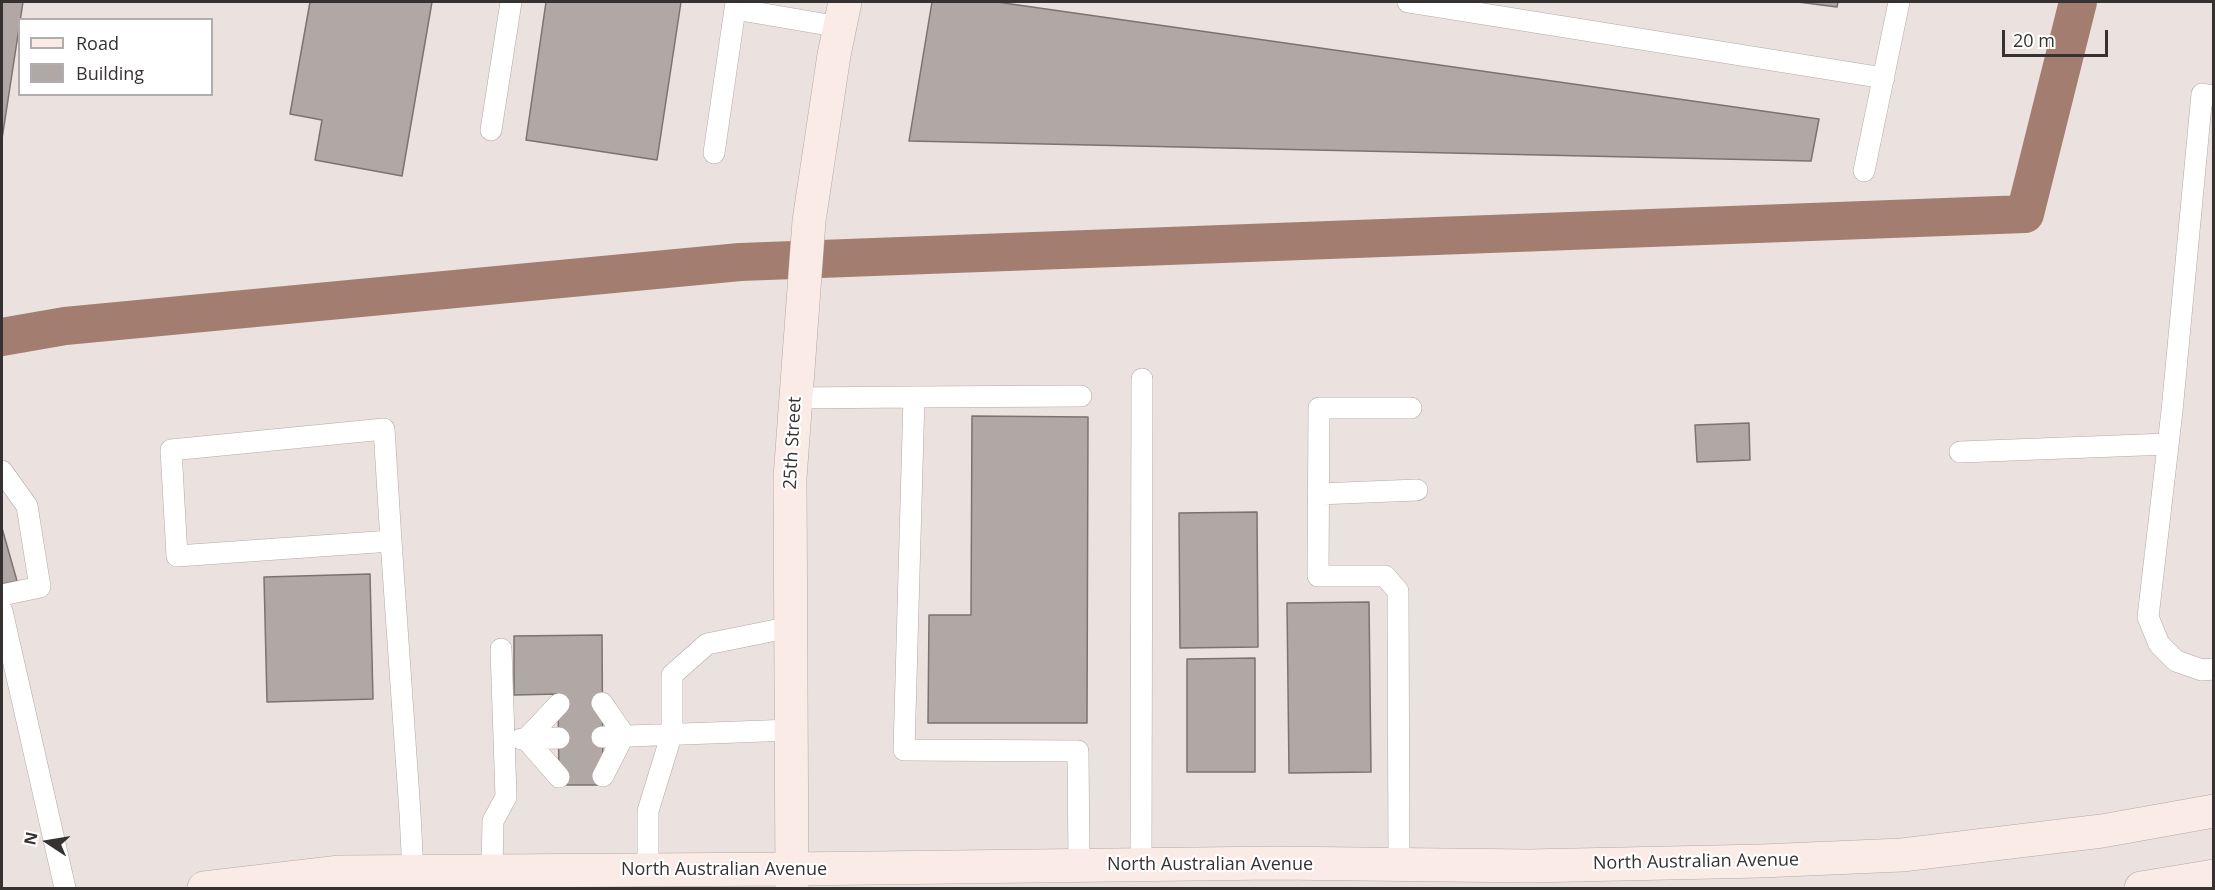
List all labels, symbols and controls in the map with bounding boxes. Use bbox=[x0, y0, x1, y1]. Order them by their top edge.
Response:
legend bbox=[18, 18, 213, 96]
scale bar bbox=[2005, 18, 2112, 56]
text: 20 m bbox=[2013, 28, 2055, 52]
text: Road bbox=[76, 31, 119, 55]
text: Building bbox=[76, 61, 144, 85]
street label: 25th Street bbox=[780, 396, 806, 490]
north arrow bbox=[18, 812, 78, 872]
text: N bbox=[18, 830, 43, 847]
street label: North Australian Avenue bbox=[1593, 849, 1799, 875]
street label: North Australian Avenue bbox=[1107, 854, 1313, 876]
street label: North Australian Avenue bbox=[621, 859, 827, 881]

